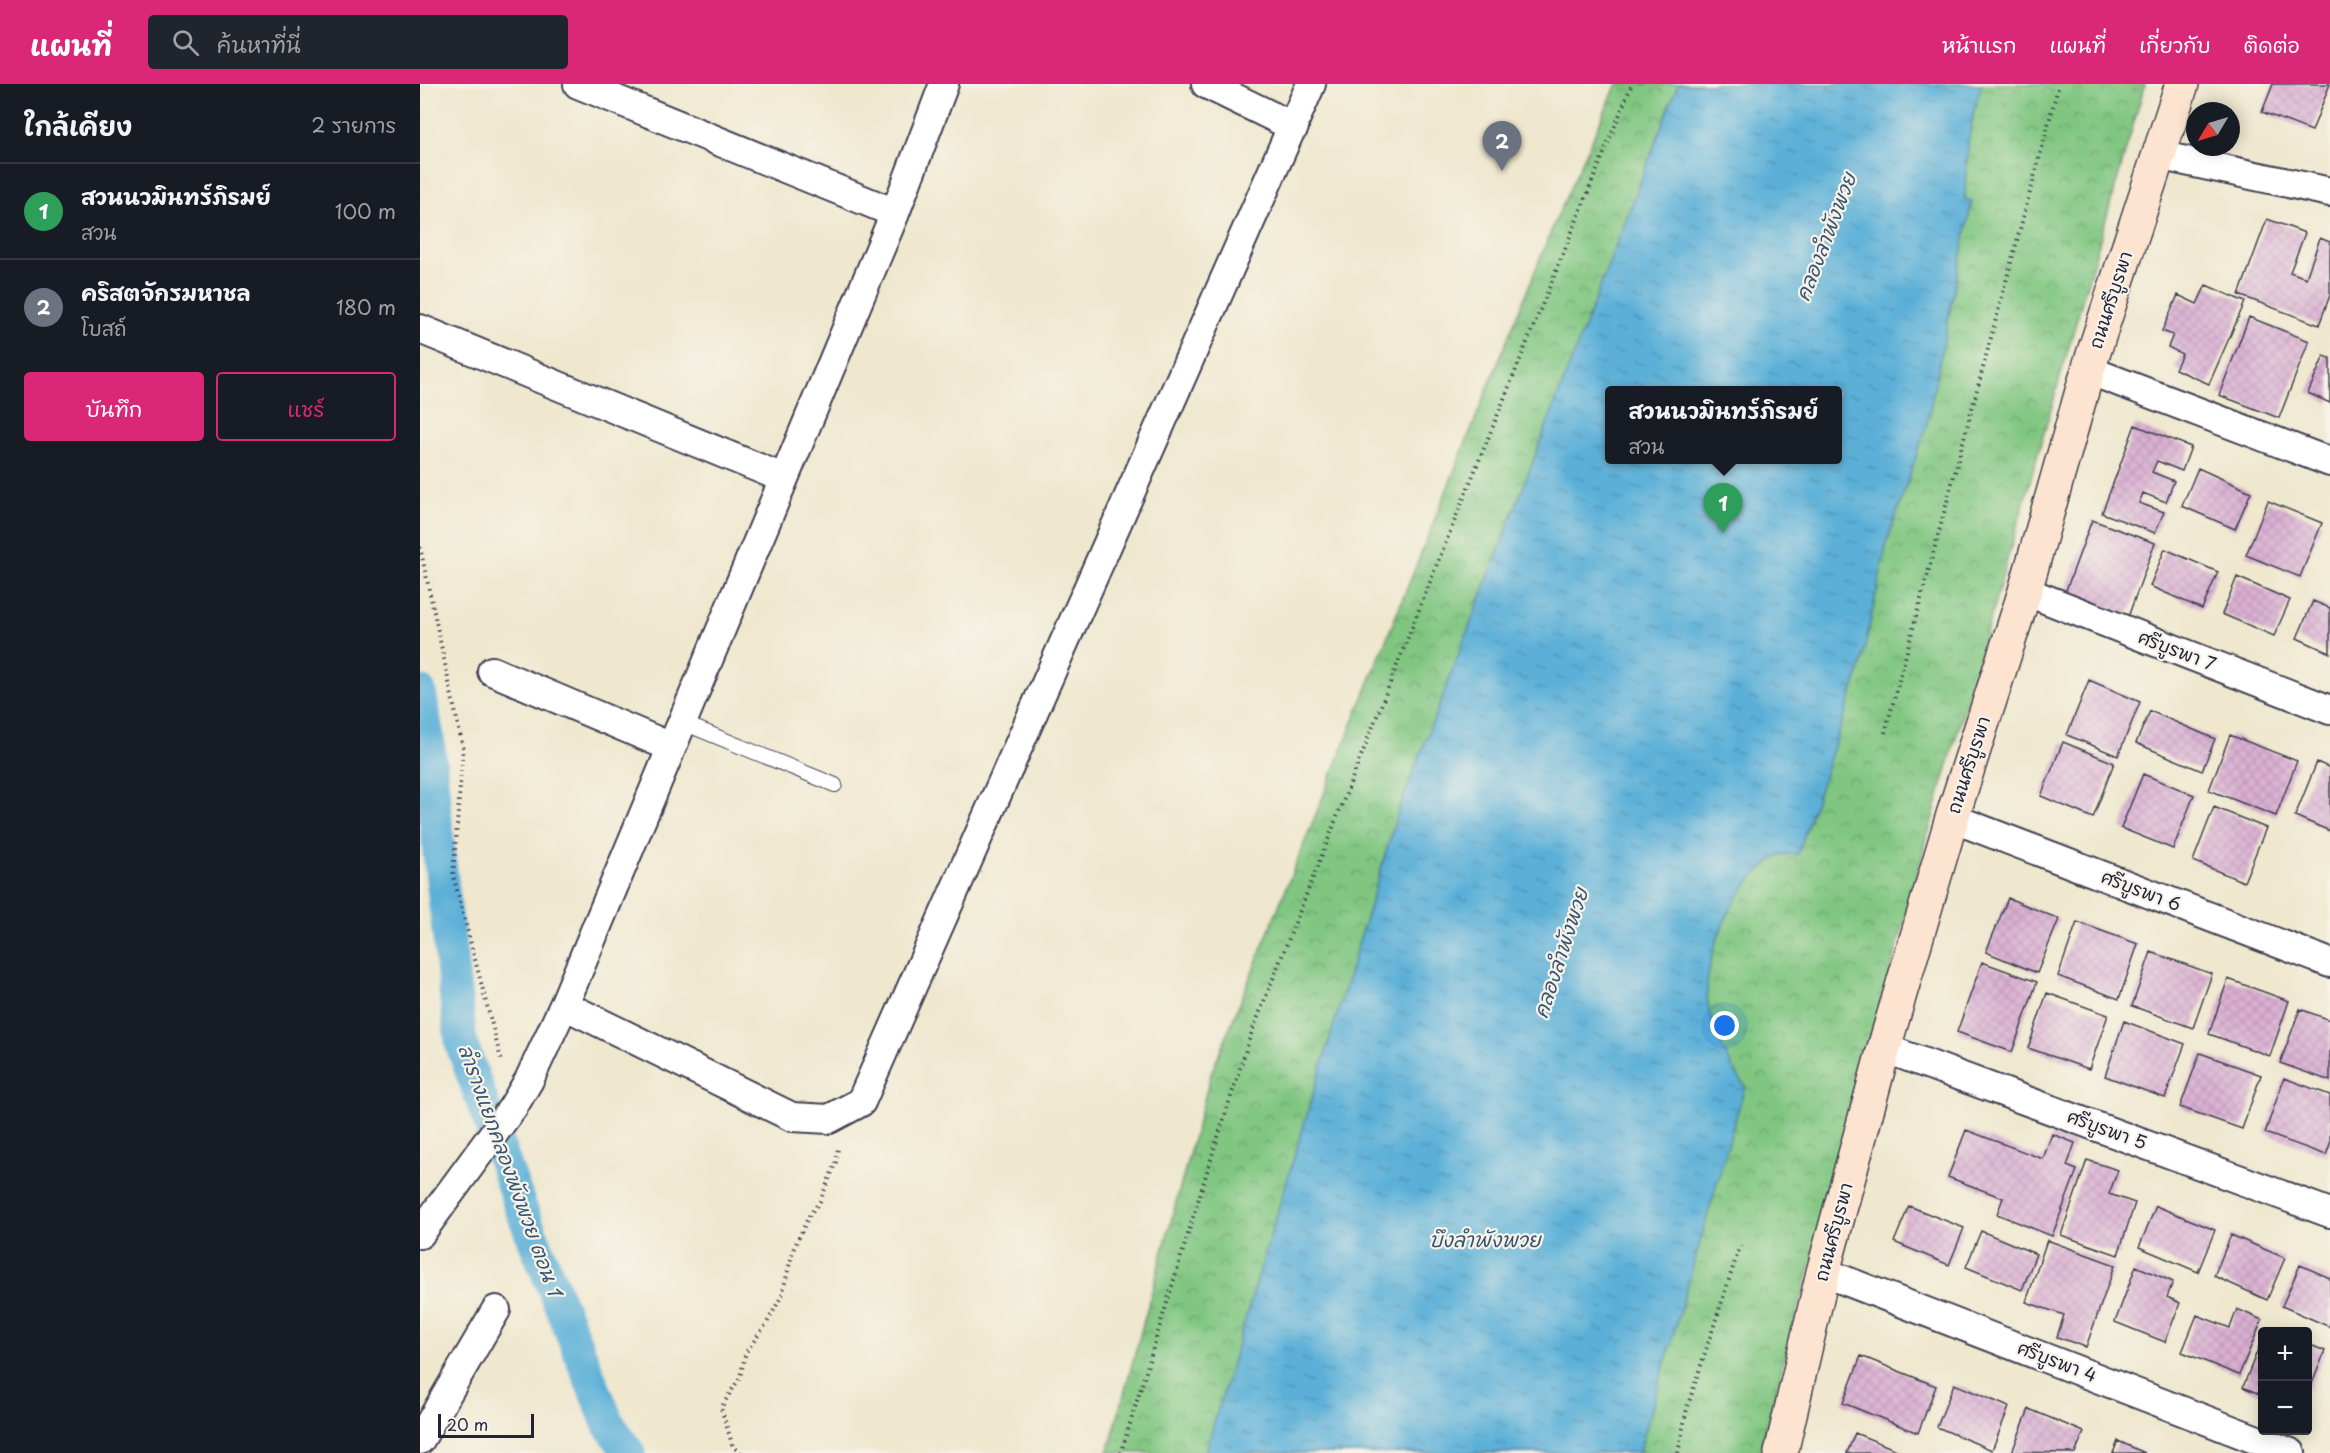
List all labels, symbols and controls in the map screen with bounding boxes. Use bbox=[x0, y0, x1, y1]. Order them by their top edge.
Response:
search box bbox=[148, 15, 568, 69]
text: แผนที่ bbox=[30, 23, 112, 66]
icon: search bbox=[169, 26, 202, 59]
text: ค้นหาที่นี่ bbox=[217, 27, 301, 60]
text: หน้าแรก bbox=[1942, 28, 2017, 60]
text: แผนที่ bbox=[2050, 28, 2106, 60]
text: เกี่ยวกับ bbox=[2139, 28, 2211, 60]
text: ติดต่อ bbox=[2244, 28, 2300, 60]
north arrow bbox=[2186, 102, 2240, 156]
text: ใกล้เคียง bbox=[24, 106, 132, 145]
text: 2 รายการ bbox=[311, 110, 396, 140]
pin: 2 bbox=[1482, 122, 1522, 171]
water label: คลองลำพังพวย bbox=[1787, 166, 1864, 305]
text: สวนนวมินทร์ภิรมย์ bbox=[81, 179, 271, 212]
text: 1 bbox=[39, 196, 48, 226]
text: 100 m bbox=[335, 196, 396, 226]
text: สวน bbox=[81, 217, 117, 247]
street label: ถนนศรีบูรพา bbox=[2081, 247, 2140, 352]
text: คริสตจักรมหาชล bbox=[81, 275, 251, 308]
text: 2 bbox=[36, 292, 51, 322]
text: 180 m bbox=[336, 292, 396, 322]
text: โบสถ์ bbox=[81, 313, 127, 343]
button: บันทึก bbox=[24, 372, 204, 441]
button: แชร์ bbox=[216, 372, 396, 441]
popup bbox=[1605, 386, 1842, 464]
text: สวนนวมินทร์ภิรมย์ bbox=[1629, 393, 1818, 426]
text: สวน bbox=[1629, 431, 1664, 461]
pin: 1 bbox=[1704, 484, 1742, 533]
street label: ศรีบูรพา 7 bbox=[2134, 622, 2220, 679]
street label: ถนนศรีบูรพา bbox=[1939, 712, 1998, 817]
street label: ศรีบูรพา 6 bbox=[2097, 862, 2185, 919]
water label: คลองลำพังพวย bbox=[1525, 882, 1596, 1022]
your location bbox=[1710, 1011, 1739, 1040]
water label: ลำรางแยกคลองพังพวย ตอน 1 bbox=[451, 1040, 572, 1303]
street label: ศรีบูรพา 5 bbox=[2063, 1102, 2151, 1157]
street label: ถนนศรีบูรพา bbox=[1806, 1179, 1861, 1284]
water label: บึงลำพังพวย bbox=[1429, 1224, 1543, 1254]
map controls bbox=[2258, 1327, 2312, 1435]
button: + bbox=[2258, 1327, 2312, 1381]
street label: ศรีบูรพา 4 bbox=[2013, 1333, 2101, 1390]
button: − bbox=[2258, 1381, 2312, 1435]
scale bar bbox=[438, 1411, 534, 1438]
text: 20 m bbox=[447, 1412, 488, 1436]

